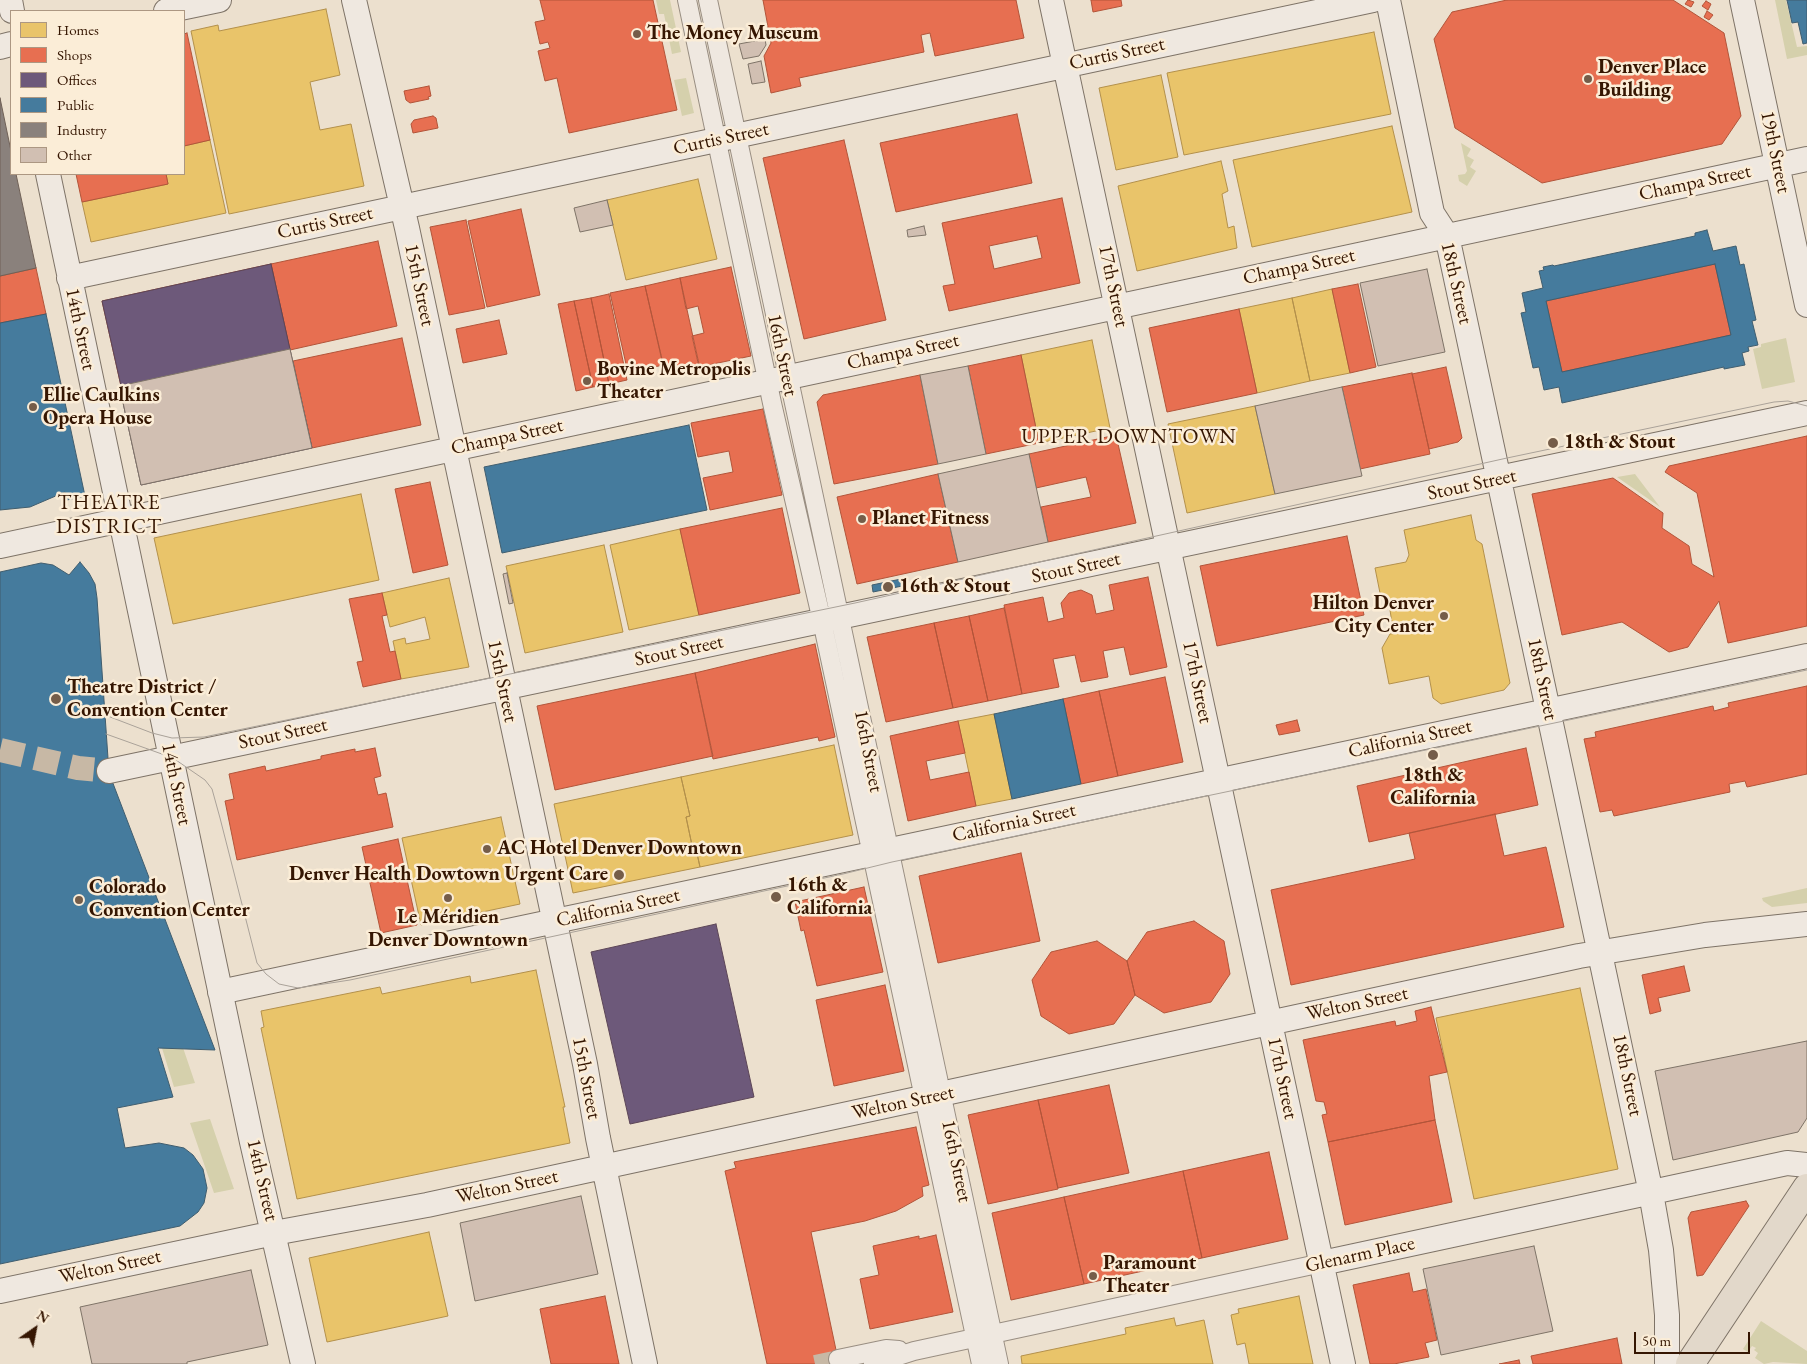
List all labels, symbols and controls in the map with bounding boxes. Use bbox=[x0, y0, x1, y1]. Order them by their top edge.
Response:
legend bbox=[10, 10, 185, 175]
text: Homes bbox=[57, 20, 99, 39]
place label: The Money Museum bbox=[647, 22, 819, 46]
marker: The Money Museum bbox=[631, 28, 643, 40]
street label: Curtis Street bbox=[1067, 32, 1167, 76]
text: Shops bbox=[57, 45, 92, 64]
place label: Denver Place Building bbox=[1598, 56, 1706, 103]
text: Offices bbox=[57, 70, 97, 89]
marker: Denver Place Building bbox=[1582, 73, 1594, 85]
text: Public bbox=[57, 95, 94, 114]
street label: 19th Street bbox=[1755, 109, 1795, 195]
street label: Curtis Street bbox=[671, 117, 771, 161]
text: Industry bbox=[57, 120, 107, 139]
text: Other bbox=[57, 145, 92, 164]
street label: Champa Street bbox=[1637, 159, 1753, 207]
street label: Curtis Street bbox=[275, 201, 375, 245]
street label: 18th Street bbox=[1435, 240, 1477, 326]
street label: 15th Street bbox=[399, 242, 439, 328]
street label: 17th Street bbox=[1093, 243, 1133, 329]
street label: Champa Street bbox=[1241, 243, 1357, 291]
street label: 14th Street bbox=[60, 286, 100, 372]
street label: 16th Street bbox=[762, 312, 802, 398]
street label: Champa Street bbox=[845, 328, 961, 376]
place label: Bovine Metropolis Theater bbox=[597, 358, 751, 405]
marker: Bovine Metropolis Theater bbox=[581, 375, 593, 387]
place label: Ellie Caulkins Opera House bbox=[43, 384, 160, 431]
marker: Ellie Caulkins Opera House bbox=[27, 401, 39, 413]
street label: Champa Street bbox=[449, 413, 565, 461]
district label: UPPER DOWNTOWN bbox=[1020, 424, 1238, 450]
place label: 18th & Stout bbox=[1564, 431, 1675, 455]
marker: 18th & Stout bbox=[1546, 436, 1560, 450]
street label: Stout Street bbox=[1425, 464, 1519, 506]
district label: THEATRE DISTRICT bbox=[55, 490, 163, 540]
place label: Planet Fitness bbox=[872, 507, 989, 531]
marker: Planet Fitness bbox=[856, 513, 868, 525]
street label: Stout Street bbox=[1029, 547, 1123, 589]
place label: 16th & Stout bbox=[899, 575, 1010, 599]
marker: 16th & Stout bbox=[881, 580, 895, 594]
place label: Hilton Denver City Center bbox=[1313, 592, 1434, 639]
marker: Hilton Denver City Center bbox=[1438, 610, 1450, 622]
street label: Stout Street bbox=[632, 630, 726, 672]
street label: 18th Street bbox=[1522, 636, 1562, 722]
street label: 15th Street bbox=[482, 638, 522, 724]
street label: 17th Street bbox=[1177, 639, 1217, 725]
place label: Theatre District / Convention Center bbox=[67, 676, 228, 723]
marker: Theatre District / Convention Center bbox=[49, 692, 63, 706]
street label: 16th Street bbox=[848, 708, 888, 794]
street label: Stout Street bbox=[236, 713, 330, 755]
street label: California Street bbox=[1346, 714, 1474, 764]
street label: 14th Street bbox=[156, 741, 196, 827]
marker: 18th & California bbox=[1426, 748, 1440, 762]
place label: 18th & California bbox=[1390, 764, 1476, 811]
street label: California Street bbox=[950, 798, 1078, 848]
place label: AC Hotel Denver Downtown bbox=[497, 837, 742, 861]
marker: AC Hotel Denver Downtown bbox=[481, 843, 493, 855]
place label: Denver Health Dowtown Urgent Care bbox=[289, 863, 608, 887]
marker: Denver Health Dowtown Urgent Care bbox=[612, 868, 626, 882]
place label: 16th & California bbox=[787, 874, 872, 921]
place label: Colorado Convention Center bbox=[89, 876, 250, 923]
street label: California Street bbox=[554, 883, 682, 933]
marker: 16th & California bbox=[769, 890, 783, 904]
marker: Le Méridien Denver Downtown bbox=[442, 892, 454, 904]
marker: Colorado Convention Center bbox=[73, 894, 85, 906]
place label: Le Méridien Denver Downtown bbox=[368, 906, 528, 953]
street label: Welton Street bbox=[1304, 981, 1410, 1027]
street label: 18th Street bbox=[1607, 1032, 1647, 1118]
street label: 15th Street bbox=[566, 1035, 606, 1121]
street label: 17th Street bbox=[1262, 1035, 1302, 1121]
street label: Welton Street bbox=[850, 1080, 956, 1126]
street label: 16th Street bbox=[936, 1118, 976, 1204]
street label: 14th Street bbox=[241, 1137, 283, 1223]
street label: Welton Street bbox=[454, 1164, 560, 1210]
street label: Glenarm Place bbox=[1303, 1232, 1417, 1278]
street label: Welton Street bbox=[57, 1244, 163, 1290]
place label: Paramount Theater bbox=[1103, 1252, 1196, 1299]
marker: Paramount Theater bbox=[1087, 1270, 1099, 1282]
north arrow bbox=[10, 1304, 60, 1354]
text: N bbox=[34, 1306, 53, 1327]
scale bar bbox=[1637, 1322, 1753, 1354]
text: 50 m bbox=[1642, 1331, 1671, 1350]

